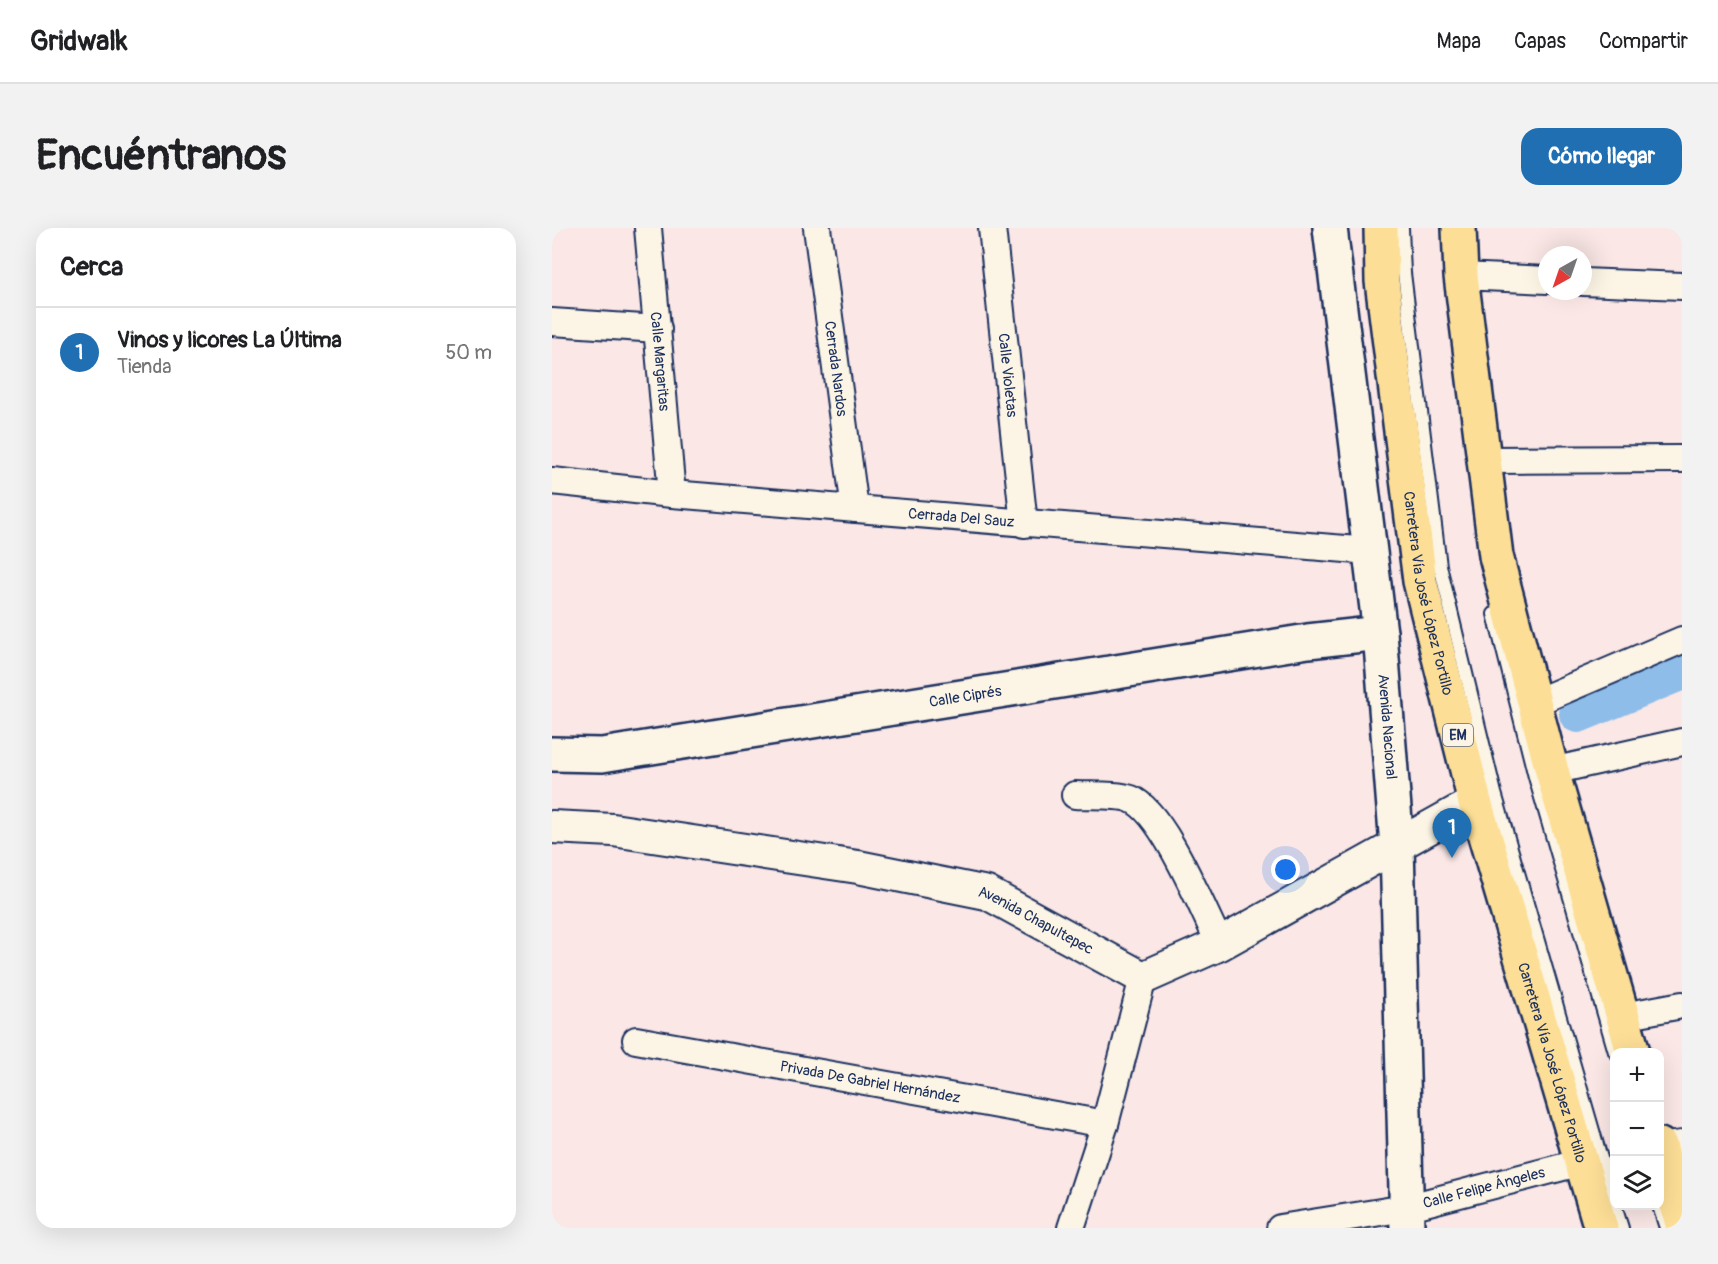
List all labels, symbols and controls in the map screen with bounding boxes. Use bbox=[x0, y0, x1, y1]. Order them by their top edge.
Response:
text: Gridwalk bbox=[30, 24, 128, 59]
text: Mapa bbox=[1437, 28, 1481, 55]
text: Capas bbox=[1514, 28, 1566, 55]
text: Compartir bbox=[1599, 28, 1688, 55]
button: Cómo llegar bbox=[1521, 128, 1682, 185]
text: Encuéntranos bbox=[36, 130, 286, 182]
north arrow bbox=[1538, 246, 1592, 300]
text: Cerca bbox=[60, 251, 123, 283]
street label: Calle Margaritas bbox=[646, 311, 674, 412]
street label: Cerrada Nardos bbox=[820, 320, 852, 418]
text: Vinos y licores La Última bbox=[117, 326, 342, 354]
street label: Calle Violetas bbox=[994, 332, 1022, 418]
text: 1 bbox=[76, 340, 83, 365]
text: 50 m bbox=[445, 340, 492, 365]
text: Tienda bbox=[117, 354, 172, 379]
street label: Carretera Vía José López Portillo bbox=[1399, 490, 1458, 697]
street label: Cerrada Del Sauz bbox=[908, 504, 1015, 531]
street label: Avenida Nacional bbox=[1374, 673, 1401, 780]
street label: Calle Ciprés bbox=[928, 681, 1003, 712]
road number: EM bbox=[1443, 724, 1473, 746]
pin: 1 bbox=[1432, 808, 1472, 858]
your location bbox=[1271, 855, 1300, 884]
street label: Avenida Chapultepec bbox=[977, 882, 1097, 959]
street label: Carretera Vía José López Portillo bbox=[1514, 960, 1591, 1165]
map controls bbox=[1610, 1048, 1664, 1210]
button: + bbox=[1610, 1048, 1664, 1102]
street label: Privada De Gabriel Hernández bbox=[779, 1056, 962, 1107]
button: − bbox=[1610, 1102, 1664, 1156]
button: layers bbox=[1610, 1156, 1664, 1210]
street label: Calle Felipe Ángeles bbox=[1421, 1163, 1547, 1213]

